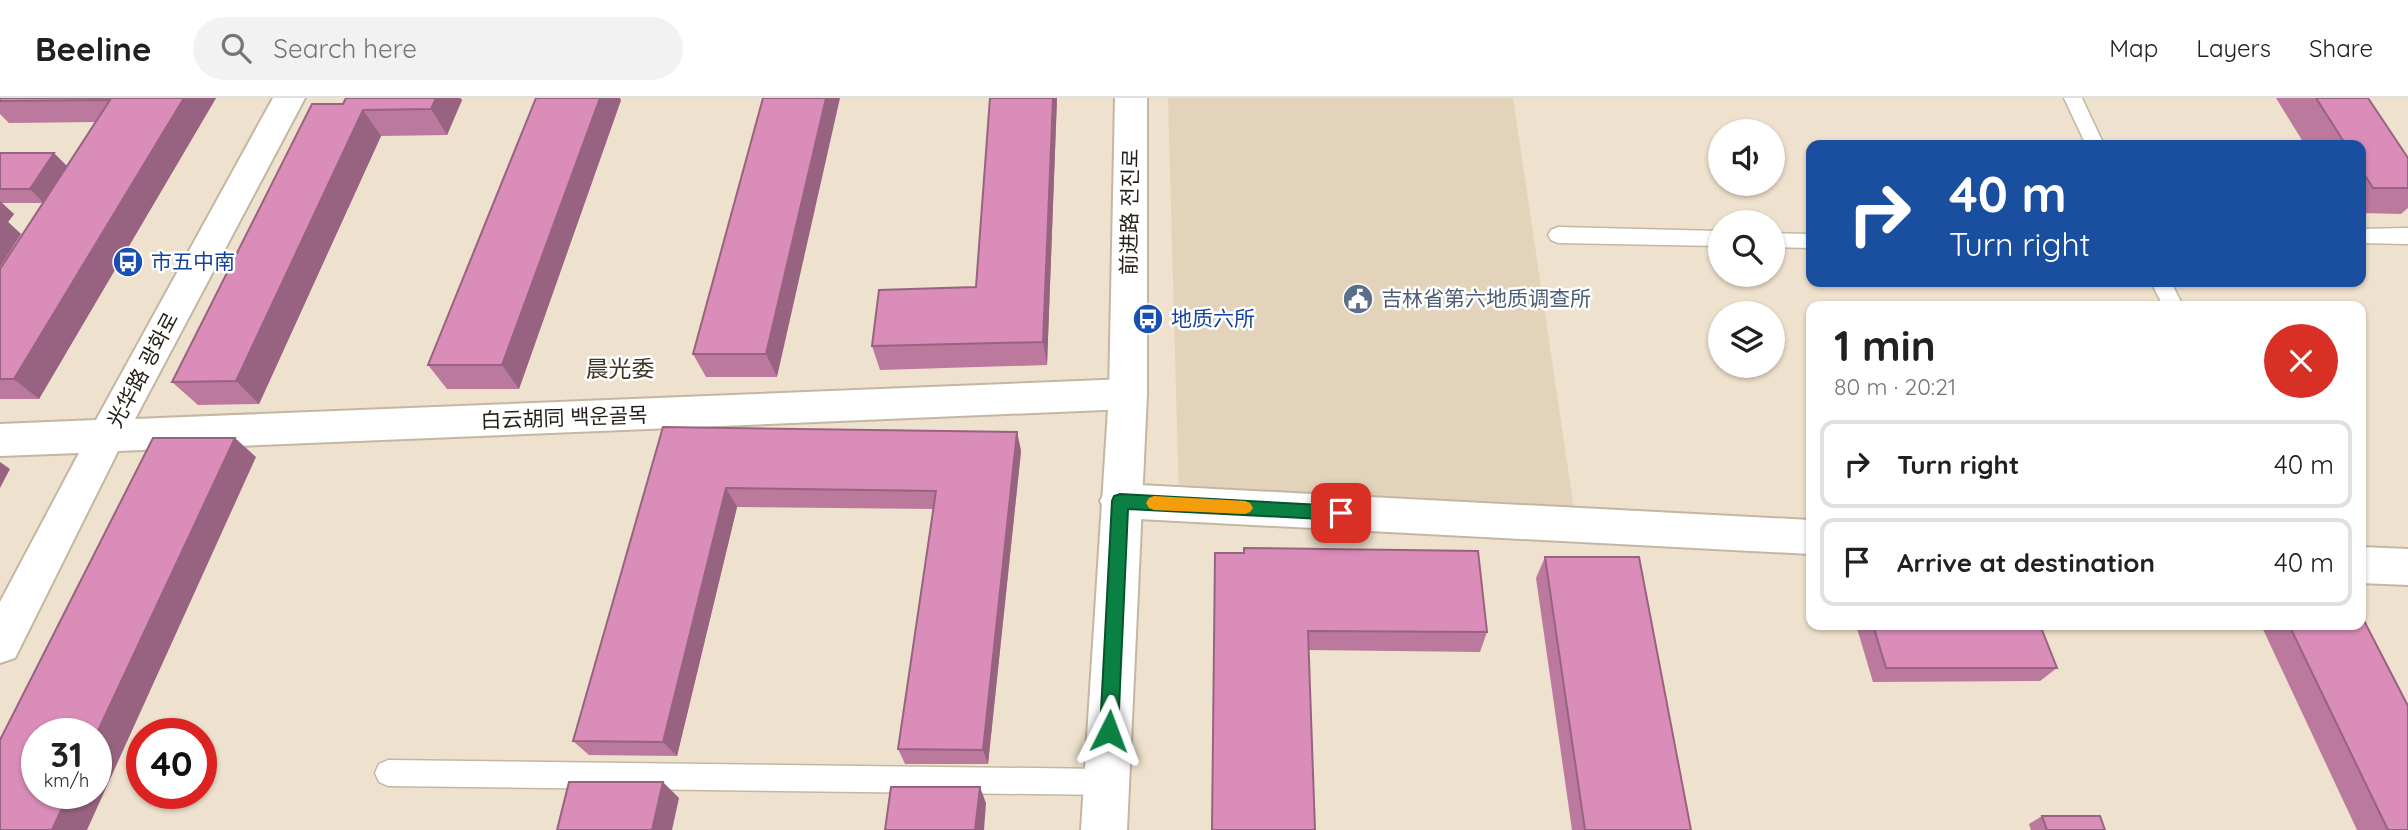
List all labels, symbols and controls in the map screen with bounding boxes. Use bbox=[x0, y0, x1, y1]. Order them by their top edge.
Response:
search box bbox=[193, 17, 683, 80]
text: Beeline bbox=[35, 28, 151, 69]
icon: search bbox=[217, 29, 255, 67]
text: Search here bbox=[273, 32, 417, 65]
text: Map bbox=[2109, 33, 2158, 63]
text: Layers bbox=[2196, 33, 2271, 63]
text: Share bbox=[2309, 33, 2373, 63]
map controls bbox=[1708, 119, 1785, 378]
button: sound bbox=[1708, 119, 1785, 196]
street label: 前进路 전진로 bbox=[1115, 148, 1143, 276]
text: 40 m bbox=[1949, 163, 2067, 224]
icon: right bbox=[1834, 168, 1925, 259]
button: search bbox=[1708, 210, 1785, 287]
text: Turn right bbox=[1949, 224, 2090, 264]
bus stop icon: 市五中南 bbox=[111, 245, 145, 279]
place label: 市五中南 bbox=[151, 248, 235, 274]
public building icon: 吉林省第六地质调查所 bbox=[1341, 282, 1375, 316]
place label: 吉林省第六地质调查所 bbox=[1381, 285, 1591, 311]
button: layers bbox=[1708, 301, 1785, 378]
bus stop icon: 地质六所 bbox=[1131, 302, 1165, 336]
place label: 地质六所 bbox=[1171, 305, 1255, 331]
street label: 光华路 광화로 bbox=[101, 307, 183, 432]
text: 1 min bbox=[1834, 319, 1936, 372]
button: close bbox=[2264, 324, 2338, 398]
district label: 晨光委 bbox=[586, 354, 655, 383]
text: 80 m · 20:21 bbox=[1834, 372, 1956, 401]
street label: 白云胡同 백운골목 bbox=[480, 401, 648, 433]
icon: right bbox=[1838, 445, 1876, 483]
text: Turn right bbox=[1897, 448, 2019, 481]
text: 40 m bbox=[2274, 448, 2334, 481]
pin bbox=[1311, 483, 1371, 543]
icon: arrive bbox=[1322, 494, 1360, 532]
icon: arrive bbox=[1838, 543, 1876, 581]
text: Arrive at destination bbox=[1897, 546, 2155, 579]
text: 40 m bbox=[2274, 546, 2334, 579]
position arrow bbox=[1072, 694, 1146, 768]
speed limit sign: 40 bbox=[126, 718, 217, 809]
text: 31 bbox=[50, 732, 83, 776]
text: km/h bbox=[44, 769, 89, 792]

